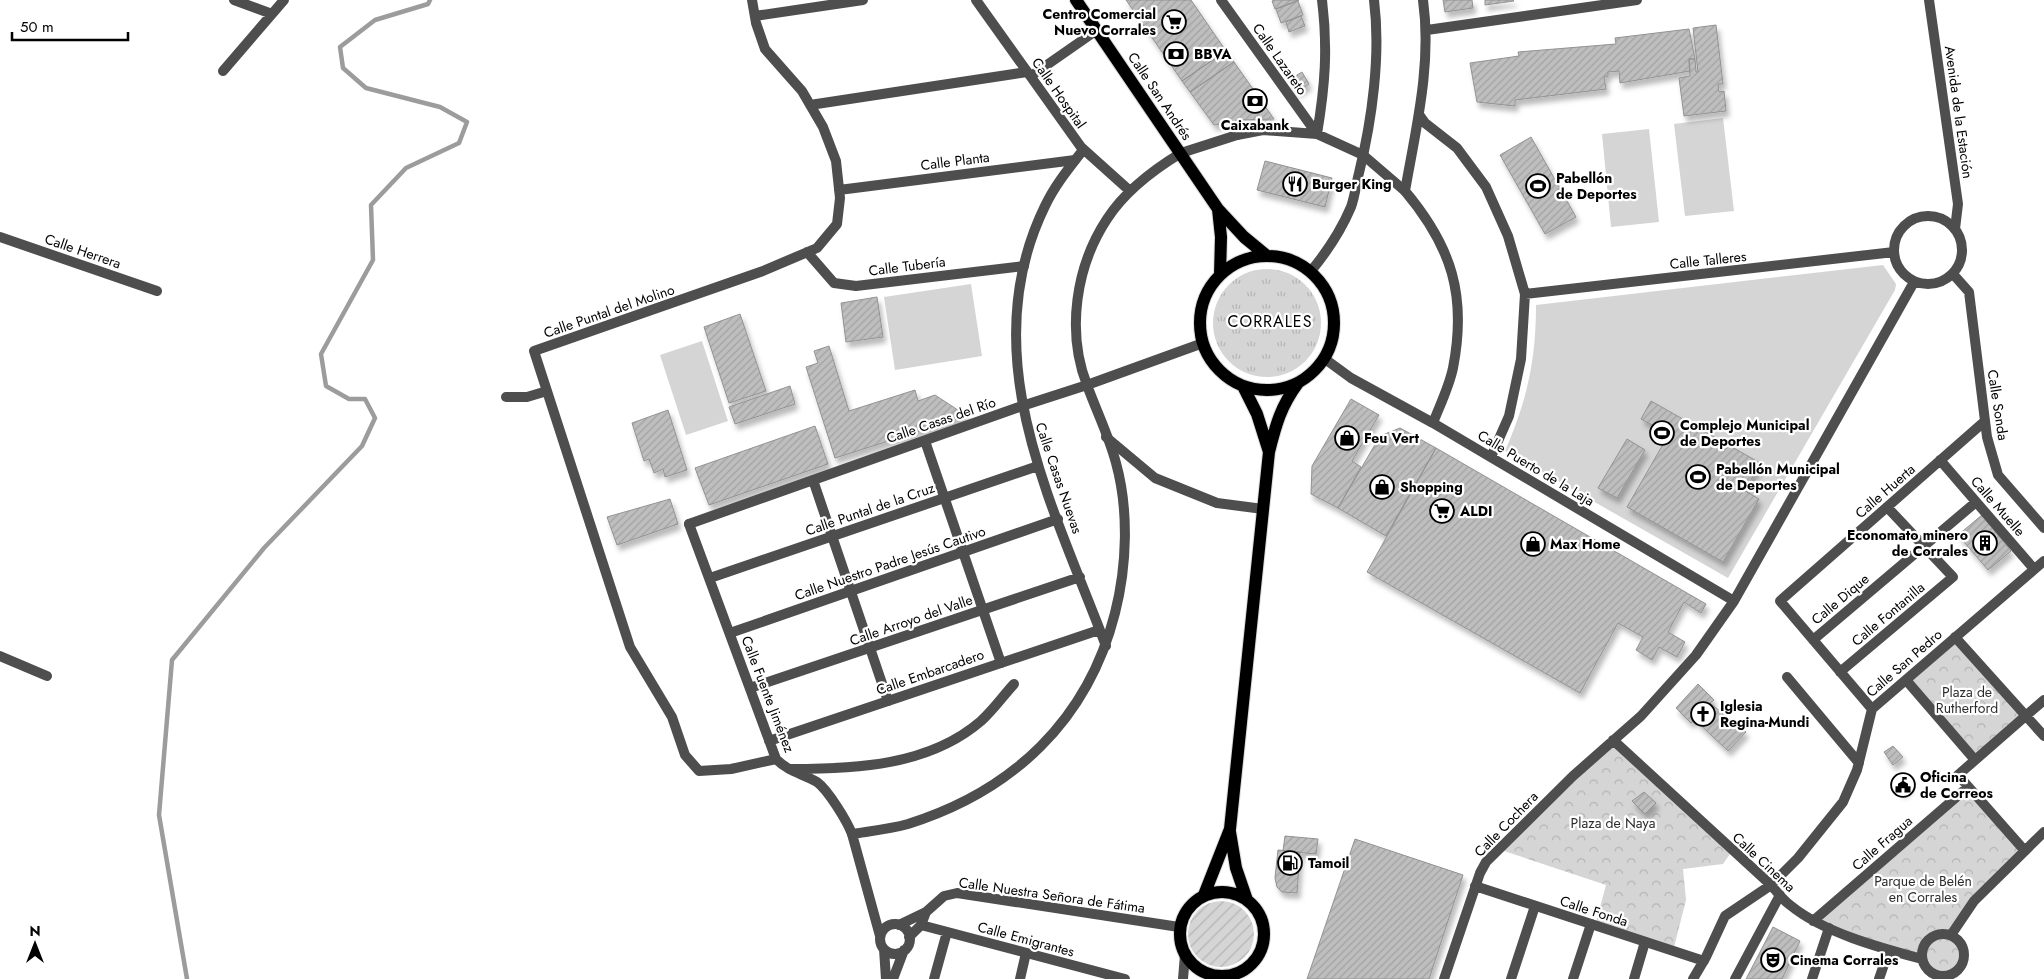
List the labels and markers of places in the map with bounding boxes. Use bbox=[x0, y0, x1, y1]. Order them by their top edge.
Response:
place label: Centro Comercial Nuevo Corrales bbox=[1042, 4, 1157, 40]
supermarket icon: Centro Comercial Nuevo Corrales bbox=[1161, 9, 1187, 35]
bank icon: BBVA bbox=[1163, 41, 1189, 67]
place label: BBVA bbox=[1194, 44, 1232, 64]
bank icon: Caixabank bbox=[1242, 88, 1268, 114]
place label: Caixabank bbox=[1221, 115, 1289, 135]
place label: Pabellón de Deportes bbox=[1556, 168, 1637, 204]
restaurant icon: Burger King bbox=[1282, 171, 1308, 197]
sports icon: Pabellón de Deportes bbox=[1525, 173, 1551, 199]
place label: Burger King bbox=[1312, 174, 1392, 194]
place label: Complejo Municipal de Deportes bbox=[1680, 415, 1809, 451]
sports icon: Complejo Municipal de Deportes bbox=[1649, 420, 1675, 446]
shop icon: Feu Vert bbox=[1334, 425, 1360, 451]
place label: Feu Vert bbox=[1364, 428, 1420, 448]
place label: Pabellón Municipal de Deportes bbox=[1716, 459, 1840, 495]
sports icon: Pabellón Municipal de Deportes bbox=[1685, 464, 1711, 490]
shop icon: Shopping bbox=[1369, 474, 1395, 500]
place label: Shopping bbox=[1400, 477, 1463, 497]
supermarket icon: ALDI bbox=[1429, 498, 1455, 524]
place label: ALDI bbox=[1459, 501, 1492, 521]
place label: Economato minero de Corrales bbox=[1847, 525, 1969, 561]
building icon: Economato minero de Corrales bbox=[1972, 530, 1998, 556]
shop icon: Max Home bbox=[1520, 531, 1546, 557]
place label: Max Home bbox=[1550, 534, 1620, 554]
place label: Iglesia Regina-Mundi bbox=[1720, 696, 1809, 732]
church icon: Iglesia Regina-Mundi bbox=[1690, 701, 1716, 727]
place label: Oficina de Correos bbox=[1920, 767, 1994, 803]
public building icon: Oficina de Correos bbox=[1890, 772, 1916, 798]
fuel station icon: Tamoil bbox=[1277, 850, 1303, 876]
place label: Tamoil bbox=[1308, 853, 1349, 873]
theatre icon: Cinema Corrales bbox=[1760, 947, 1786, 973]
place label: Cinema Corrales bbox=[1790, 950, 1899, 970]

